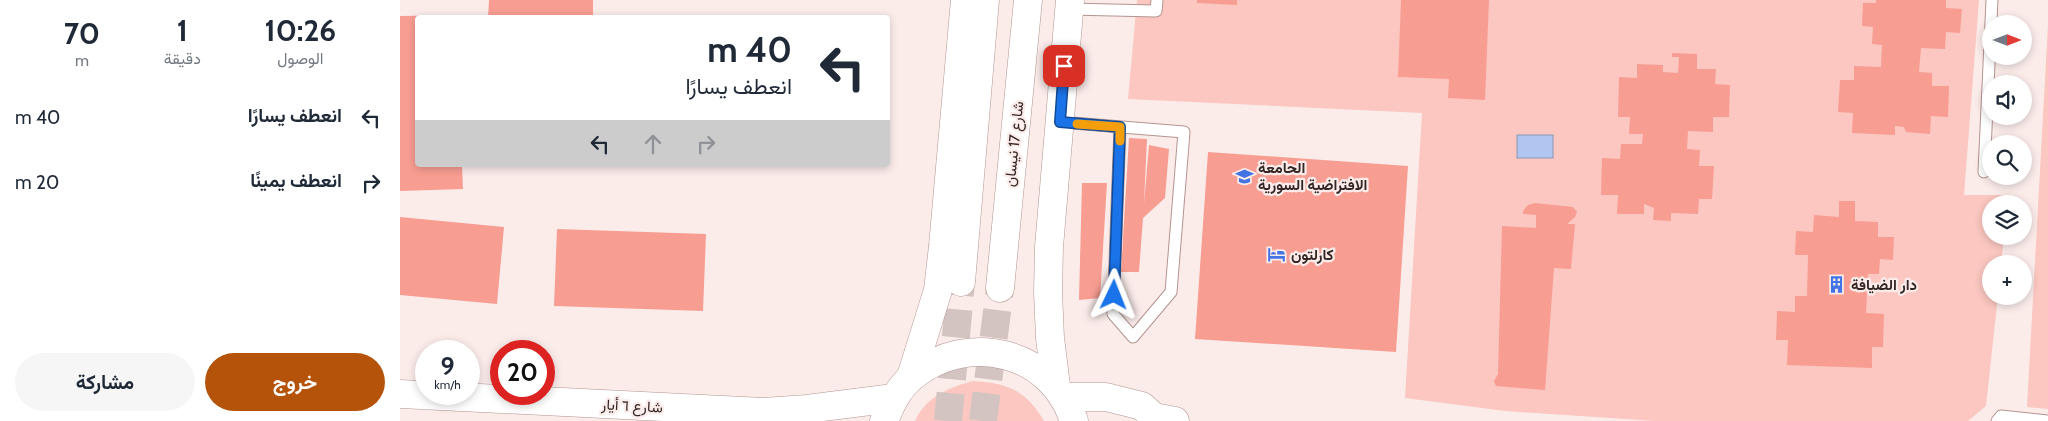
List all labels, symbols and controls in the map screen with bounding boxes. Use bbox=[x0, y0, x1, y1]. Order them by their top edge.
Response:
text: 1 bbox=[177, 12, 188, 49]
text: 10:26 bbox=[265, 12, 336, 49]
text: 70 bbox=[64, 15, 100, 52]
north arrow bbox=[1982, 15, 2032, 65]
map controls bbox=[1982, 15, 2032, 305]
text: 40 m bbox=[707, 28, 792, 71]
icon: left bbox=[810, 35, 875, 100]
pin bbox=[1043, 45, 1085, 87]
text: دقيقة bbox=[164, 49, 201, 68]
text: الوصول bbox=[277, 49, 324, 68]
text: m bbox=[75, 51, 89, 70]
icon: arrive bbox=[1050, 52, 1078, 80]
text: انعطف يسارًا bbox=[685, 73, 792, 100]
button: sound bbox=[1982, 75, 2032, 125]
street label: شارع 17 نيسان bbox=[1001, 100, 1029, 188]
text: انعطف يسارًا bbox=[248, 104, 342, 127]
icon: left bbox=[357, 104, 385, 132]
text: 40 m bbox=[15, 106, 60, 129]
icon: left bbox=[586, 130, 614, 158]
icon: ahead bbox=[639, 130, 667, 158]
icon: right bbox=[692, 130, 720, 158]
button: search bbox=[1982, 135, 2032, 185]
place label: الحامعة الافتراضية السورية bbox=[1258, 159, 1368, 194]
school or university icon: الحامعة الافتراضية السورية bbox=[1234, 167, 1254, 187]
text: انعطف يمينًا bbox=[250, 169, 342, 192]
icon: right bbox=[357, 169, 385, 197]
text: 20 m bbox=[15, 171, 59, 194]
button: layers bbox=[1982, 195, 2032, 245]
hotel icon: كارلتون bbox=[1267, 245, 1287, 265]
place label: كارلتون bbox=[1291, 246, 1334, 264]
button: + bbox=[1982, 255, 2032, 305]
position arrow bbox=[1087, 268, 1139, 320]
building icon: دار الضيافة bbox=[1827, 275, 1847, 295]
place label: دار الضيافة bbox=[1851, 276, 1917, 294]
speed limit sign: 20 bbox=[490, 340, 555, 405]
text: 9 bbox=[440, 351, 455, 381]
button: مشاركة bbox=[15, 353, 195, 411]
button: خروج bbox=[205, 353, 385, 411]
text: km/h bbox=[434, 377, 461, 392]
street label: شارع ٦ أيار bbox=[600, 395, 663, 419]

